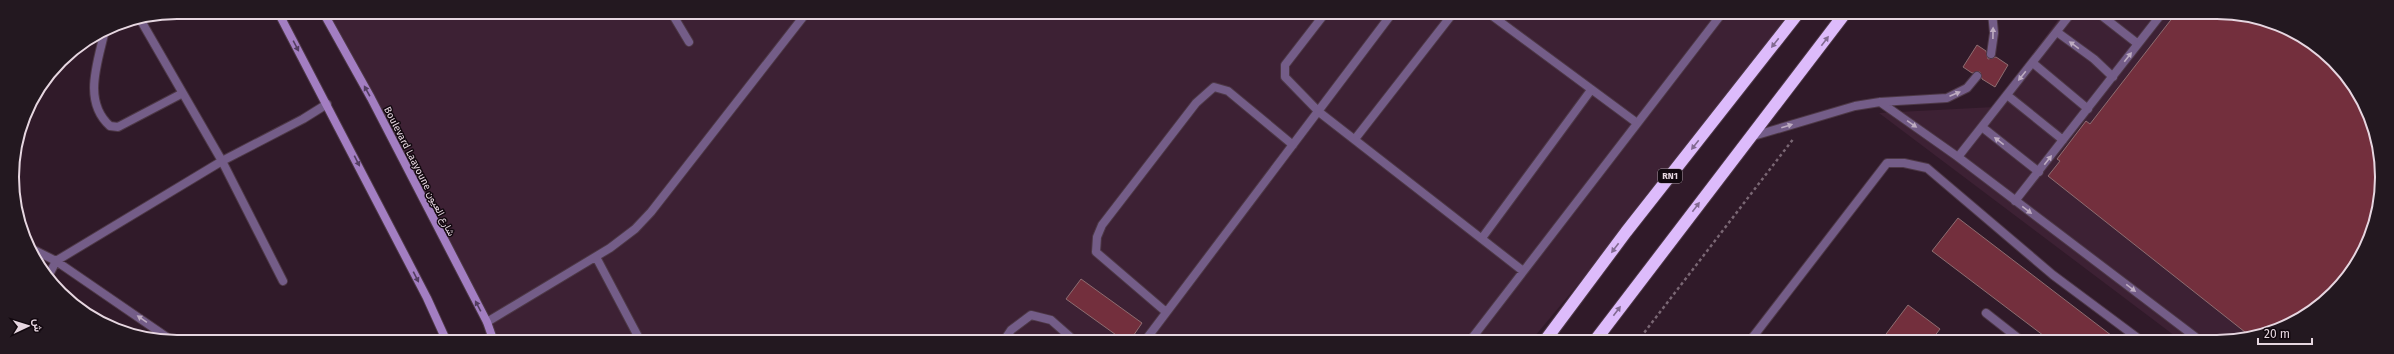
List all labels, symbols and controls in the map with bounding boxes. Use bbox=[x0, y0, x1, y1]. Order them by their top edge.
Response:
one-way arrow bbox=[1990, 26, 1996, 39]
one-way arrow bbox=[1821, 35, 1829, 46]
one-way arrow bbox=[1771, 37, 1779, 48]
one-way arrow bbox=[293, 41, 300, 52]
one-way arrow bbox=[2069, 41, 2080, 49]
one-way arrow bbox=[2123, 52, 2132, 63]
one-way arrow bbox=[2018, 70, 2027, 81]
one-way arrow bbox=[364, 85, 371, 97]
one-way arrow bbox=[1949, 91, 1961, 97]
street label: Boulevard Laayoune شارع العيون bbox=[381, 105, 457, 238]
one-way arrow bbox=[1906, 120, 1917, 128]
one-way arrow bbox=[1781, 123, 1793, 129]
one-way arrow bbox=[1994, 137, 2005, 145]
one-way arrow bbox=[1690, 140, 1699, 151]
one-way arrow bbox=[2044, 154, 2052, 165]
one-way arrow bbox=[354, 156, 360, 167]
road number: RN1 bbox=[1658, 169, 1682, 183]
one-way arrow bbox=[1692, 202, 1701, 213]
one-way arrow bbox=[2022, 206, 2032, 214]
one-way arrow bbox=[1610, 242, 1619, 253]
one-way arrow bbox=[413, 271, 420, 283]
one-way arrow bbox=[2126, 284, 2136, 292]
one-way arrow bbox=[475, 300, 481, 312]
one-way arrow bbox=[1613, 305, 1622, 316]
north arrow bbox=[8, 306, 48, 346]
one-way arrow bbox=[136, 316, 147, 323]
text: ش bbox=[31, 318, 44, 332]
scale bar bbox=[2258, 320, 2312, 346]
text: 20 m bbox=[2264, 327, 2290, 341]

